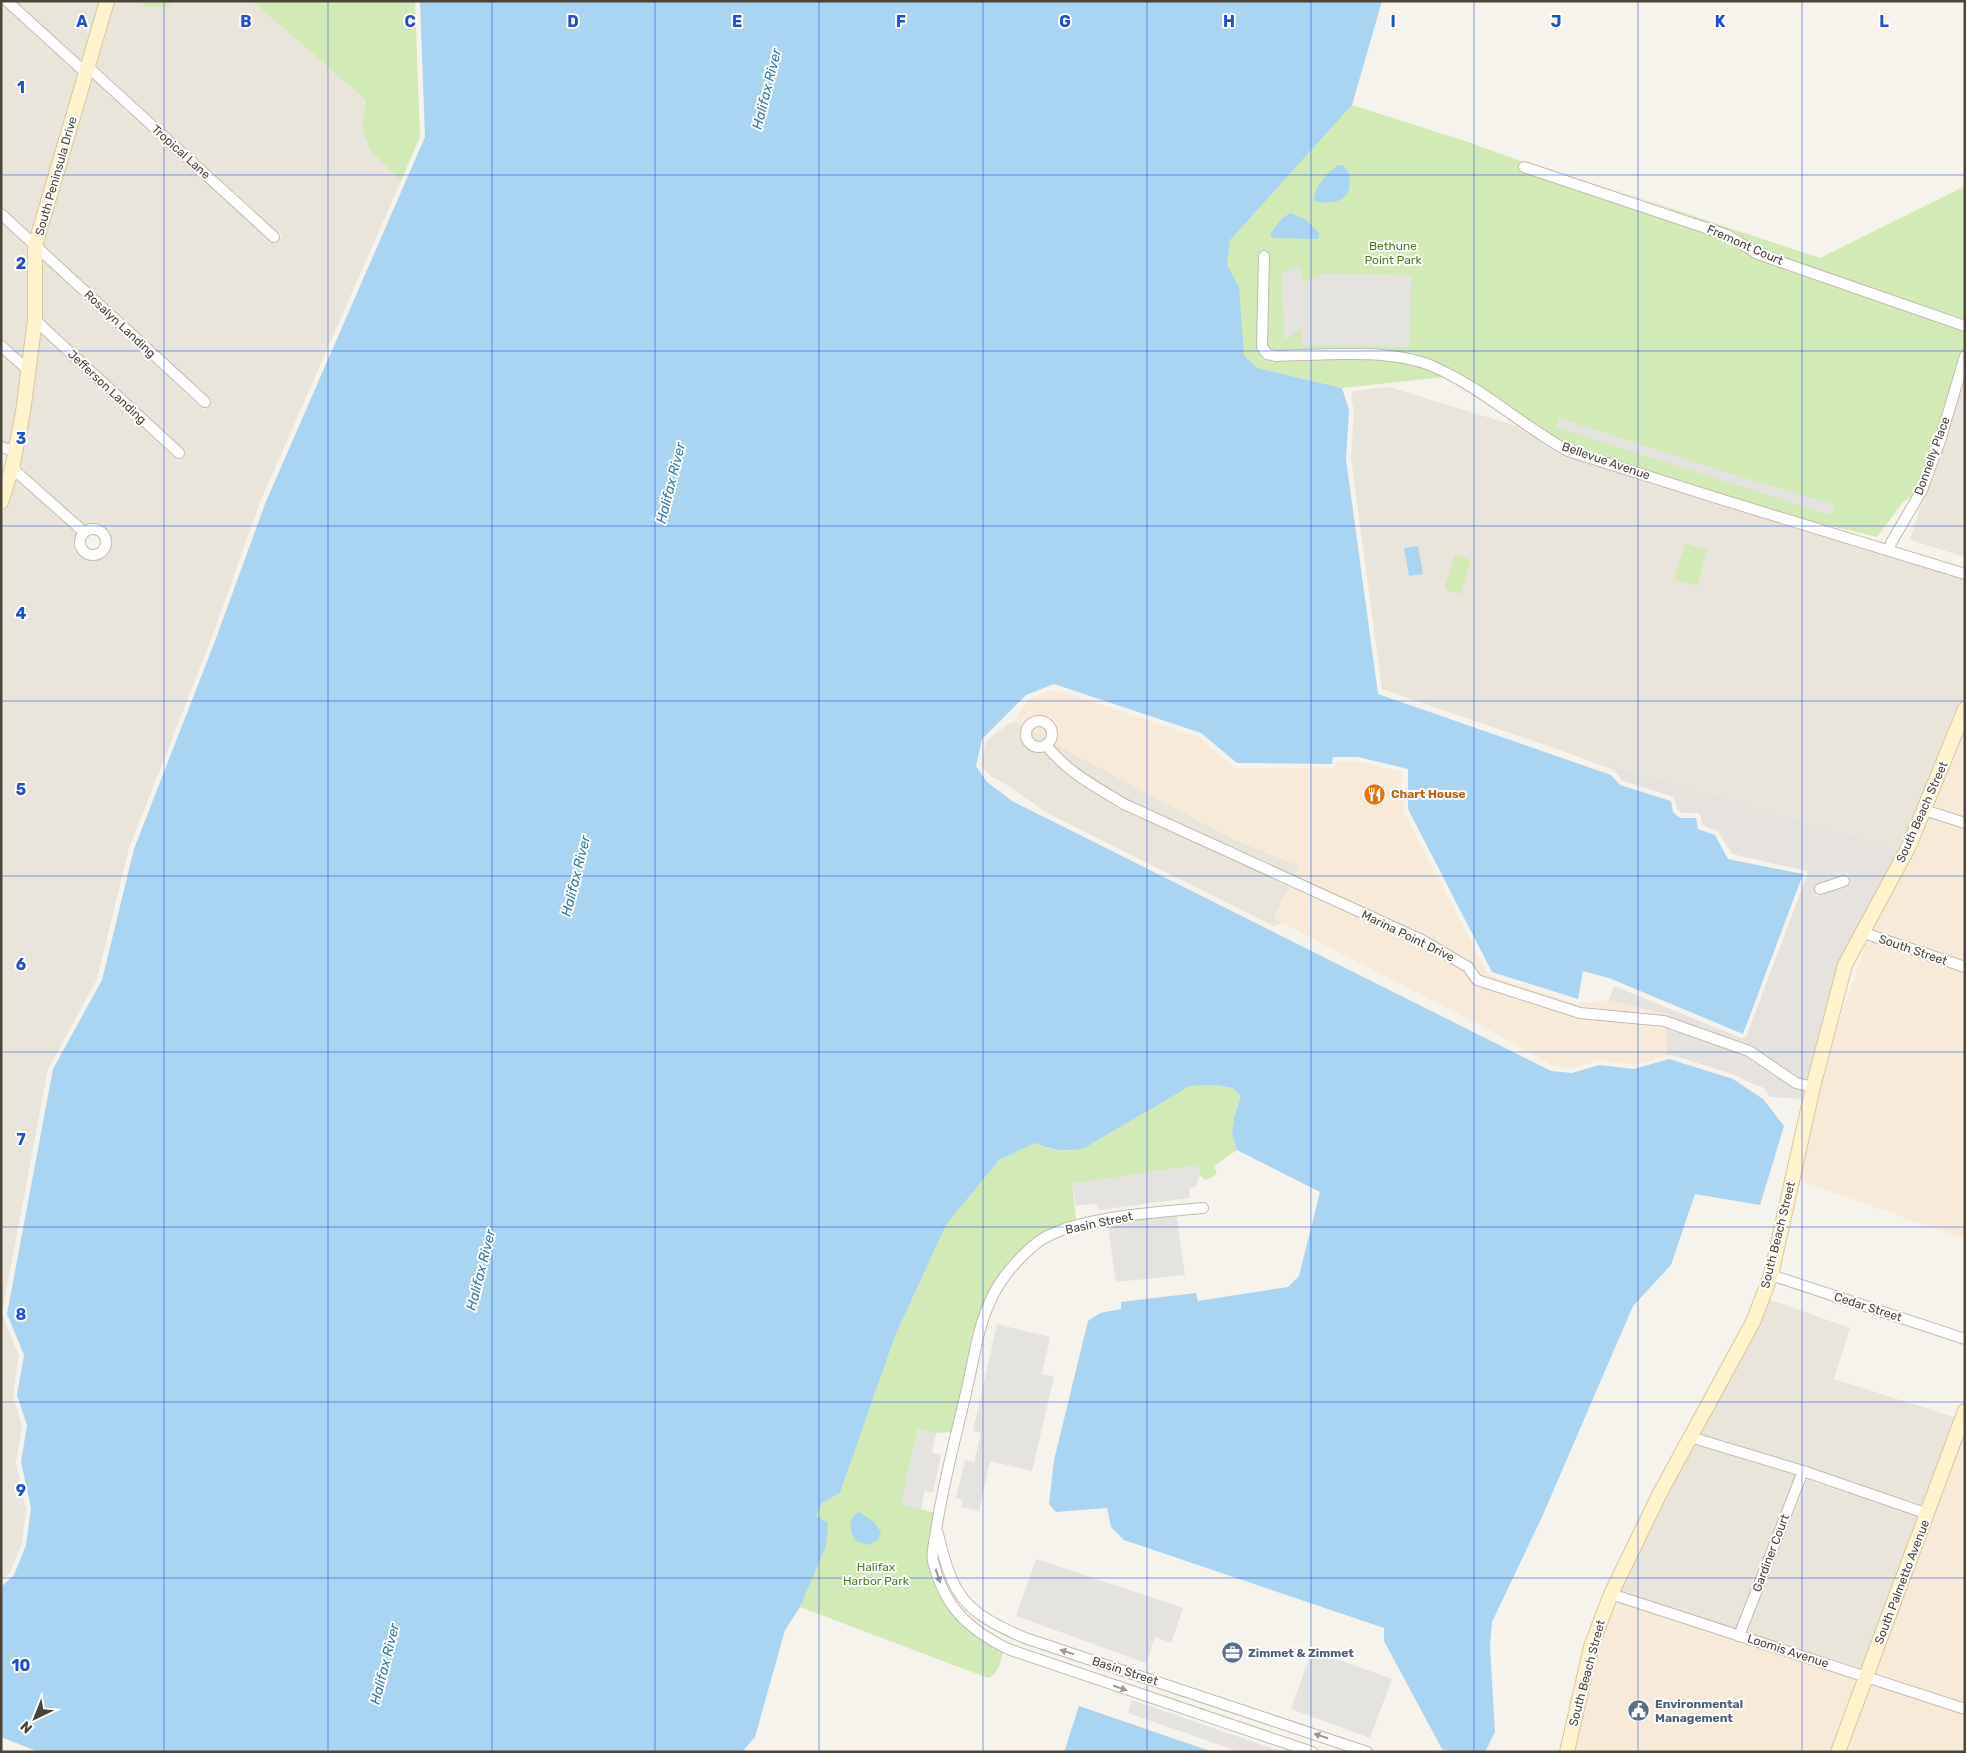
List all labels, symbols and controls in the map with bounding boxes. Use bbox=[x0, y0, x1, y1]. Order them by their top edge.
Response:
text: A bbox=[76, 12, 88, 31]
text: B bbox=[240, 12, 252, 31]
text: C bbox=[404, 12, 416, 31]
text: D bbox=[567, 12, 579, 31]
text: E bbox=[732, 12, 742, 31]
text: F bbox=[896, 12, 906, 31]
text: G bbox=[1059, 12, 1071, 31]
text: H bbox=[1223, 12, 1235, 31]
text: I bbox=[1390, 12, 1396, 31]
text: J bbox=[1551, 12, 1561, 31]
text: K bbox=[1715, 12, 1726, 31]
text: L bbox=[1879, 12, 1889, 31]
water label: Halifax River bbox=[749, 46, 785, 131]
text: 1 bbox=[17, 78, 25, 97]
street label: South Peninsula Drive bbox=[32, 115, 80, 237]
street label: Tropical Lane bbox=[149, 122, 213, 182]
street label: Fremont Court bbox=[1705, 222, 1785, 268]
park label: Bethune Point Park bbox=[1364, 239, 1422, 267]
text: 2 bbox=[16, 254, 26, 273]
street label: Rosalyn Landing bbox=[81, 287, 159, 361]
street label: Jefferson Landing bbox=[65, 347, 149, 427]
street label: Donnelly Place bbox=[1911, 415, 1953, 497]
text: 3 bbox=[16, 429, 26, 448]
street label: Bellevue Avenue bbox=[1560, 439, 1652, 483]
water label: Halifax River bbox=[653, 440, 689, 525]
text: 4 bbox=[16, 604, 27, 623]
street label: South Beach Street bbox=[1893, 759, 1951, 865]
text: 5 bbox=[16, 780, 26, 799]
restaurant icon: Chart House bbox=[1363, 782, 1387, 806]
place label: Chart House bbox=[1391, 787, 1466, 801]
water label: Halifax River bbox=[558, 833, 594, 918]
street label: Marina Point Drive bbox=[1359, 907, 1457, 965]
street label: South Street bbox=[1877, 932, 1949, 968]
text: 6 bbox=[16, 955, 26, 974]
text: 7 bbox=[16, 1130, 26, 1149]
street label: South Beach Street bbox=[1758, 1180, 1798, 1290]
street label: Basin Street bbox=[1064, 1209, 1134, 1237]
water label: Halifax River bbox=[463, 1227, 499, 1312]
street label: Cedar Street bbox=[1832, 1289, 1904, 1325]
text: 8 bbox=[16, 1305, 27, 1324]
text: 9 bbox=[16, 1481, 26, 1500]
street label: Gardiner Court bbox=[1750, 1512, 1792, 1594]
street label: South Palmetto Avenue bbox=[1872, 1518, 1932, 1646]
park label: Halifax Harbor Park bbox=[843, 1560, 910, 1588]
one-way arrow bbox=[934, 1569, 942, 1584]
street label: South Beach Street bbox=[1566, 1618, 1608, 1728]
water label: Halifax River bbox=[367, 1621, 403, 1706]
street label: Loomis Avenue bbox=[1746, 1631, 1831, 1671]
office icon: Zimmet & Zimmet bbox=[1220, 1641, 1244, 1665]
place label: Zimmet & Zimmet bbox=[1248, 1646, 1354, 1660]
one-way arrow bbox=[1059, 1648, 1074, 1656]
street label: Basin Street bbox=[1090, 1654, 1160, 1688]
text: 10 bbox=[12, 1656, 31, 1675]
one-way arrow bbox=[1113, 1684, 1128, 1692]
north arrow bbox=[10, 1693, 60, 1743]
place label: Environmental Management bbox=[1655, 1697, 1743, 1725]
public building icon: Environmental Management bbox=[1627, 1699, 1651, 1723]
text: N bbox=[17, 1717, 36, 1737]
one-way arrow bbox=[1313, 1732, 1328, 1740]

